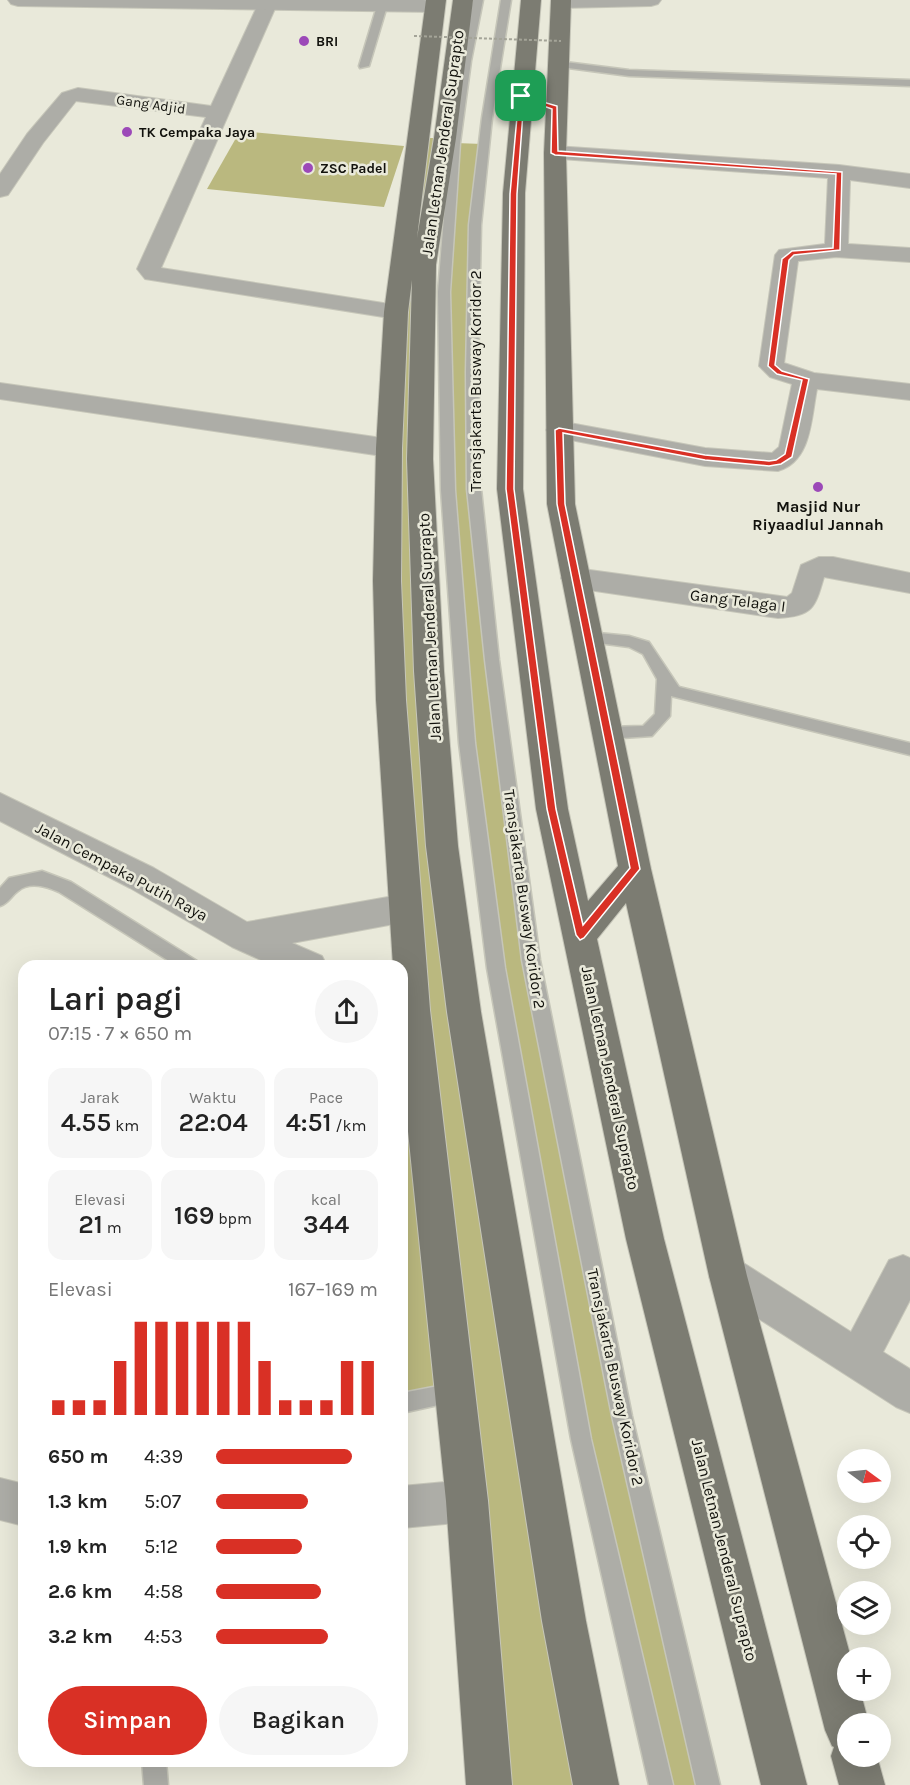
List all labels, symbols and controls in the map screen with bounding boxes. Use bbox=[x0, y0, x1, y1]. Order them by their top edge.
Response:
street label: Jalan Letnan Jenderal Suprapto bbox=[417, 29, 468, 257]
place label: BRI bbox=[316, 33, 338, 50]
marker: BRI bbox=[297, 34, 311, 48]
pin bbox=[495, 70, 546, 121]
icon: arrive bbox=[504, 79, 537, 112]
street label: Gang Adjid bbox=[115, 91, 187, 118]
place label: TK Cempaka Jaya bbox=[139, 124, 255, 141]
marker: TK Cempaka Jaya bbox=[120, 125, 134, 139]
place label: ZSC Padel bbox=[320, 160, 387, 177]
marker: ZSC Padel bbox=[301, 161, 315, 175]
street label: Transjakarta Busway Koridor 2 bbox=[466, 270, 485, 492]
marker: Masjid Nur Riyaadlul Jannah bbox=[811, 480, 825, 494]
place label: Masjid Nur Riyaadlul Jannah bbox=[752, 497, 884, 534]
street label: Jalan Letnan Jenderal Suprapto bbox=[414, 513, 445, 741]
street label: Gang Telaga I bbox=[689, 585, 787, 616]
street label: Transjakarta Busway Koridor 2 bbox=[500, 788, 549, 1010]
street label: Jalan Cempaka Putih Raya bbox=[32, 818, 211, 925]
street label: Jalan Letnan Jenderal Suprapto bbox=[578, 965, 644, 1192]
text: Lari pagi bbox=[48, 980, 183, 1018]
button: share bbox=[315, 980, 378, 1043]
text: 07:15 · 7 × 650 m bbox=[48, 1022, 192, 1045]
text: Jarak bbox=[81, 1088, 119, 1107]
text: Waktu bbox=[189, 1088, 237, 1107]
text: Pace bbox=[309, 1088, 343, 1107]
text: 4.55 bbox=[61, 1107, 111, 1138]
text: 22:04 bbox=[178, 1107, 248, 1138]
text: 4:51 bbox=[286, 1107, 332, 1138]
text: km bbox=[111, 1116, 139, 1135]
text: /km bbox=[332, 1116, 366, 1135]
text: Elevasi bbox=[74, 1190, 126, 1209]
text: kcal bbox=[311, 1190, 341, 1209]
text: 169 bbox=[174, 1200, 214, 1231]
text: 21 bbox=[78, 1209, 103, 1240]
text: bpm bbox=[214, 1209, 252, 1228]
text: 344 bbox=[303, 1209, 349, 1240]
text: m bbox=[103, 1218, 122, 1237]
street label: Transjakarta Busway Koridor 2 bbox=[583, 1267, 648, 1487]
text: Elevasi bbox=[48, 1278, 113, 1301]
text: 167–169 m bbox=[288, 1278, 378, 1301]
street label: Jalan Letnan Jenderal Suprapto bbox=[688, 1437, 761, 1663]
text: 650 m bbox=[48, 1445, 108, 1468]
text: 4:39 bbox=[144, 1445, 183, 1468]
north arrow bbox=[837, 1449, 891, 1503]
map controls bbox=[837, 1449, 891, 1767]
text: 1.3 km bbox=[48, 1490, 108, 1513]
text: 5:07 bbox=[144, 1490, 181, 1513]
button: locate bbox=[837, 1515, 891, 1569]
text: 1.9 km bbox=[48, 1535, 108, 1558]
text: 5:12 bbox=[144, 1535, 178, 1558]
text: 2.6 km bbox=[48, 1580, 112, 1603]
text: 4:58 bbox=[144, 1580, 183, 1603]
button: layers bbox=[837, 1581, 891, 1635]
text: 3.2 km bbox=[48, 1625, 113, 1648]
text: 4:53 bbox=[144, 1625, 183, 1648]
button: + bbox=[837, 1647, 891, 1701]
button: Simpan bbox=[48, 1686, 207, 1755]
button: Bagikan bbox=[219, 1686, 378, 1755]
button: − bbox=[837, 1713, 891, 1767]

